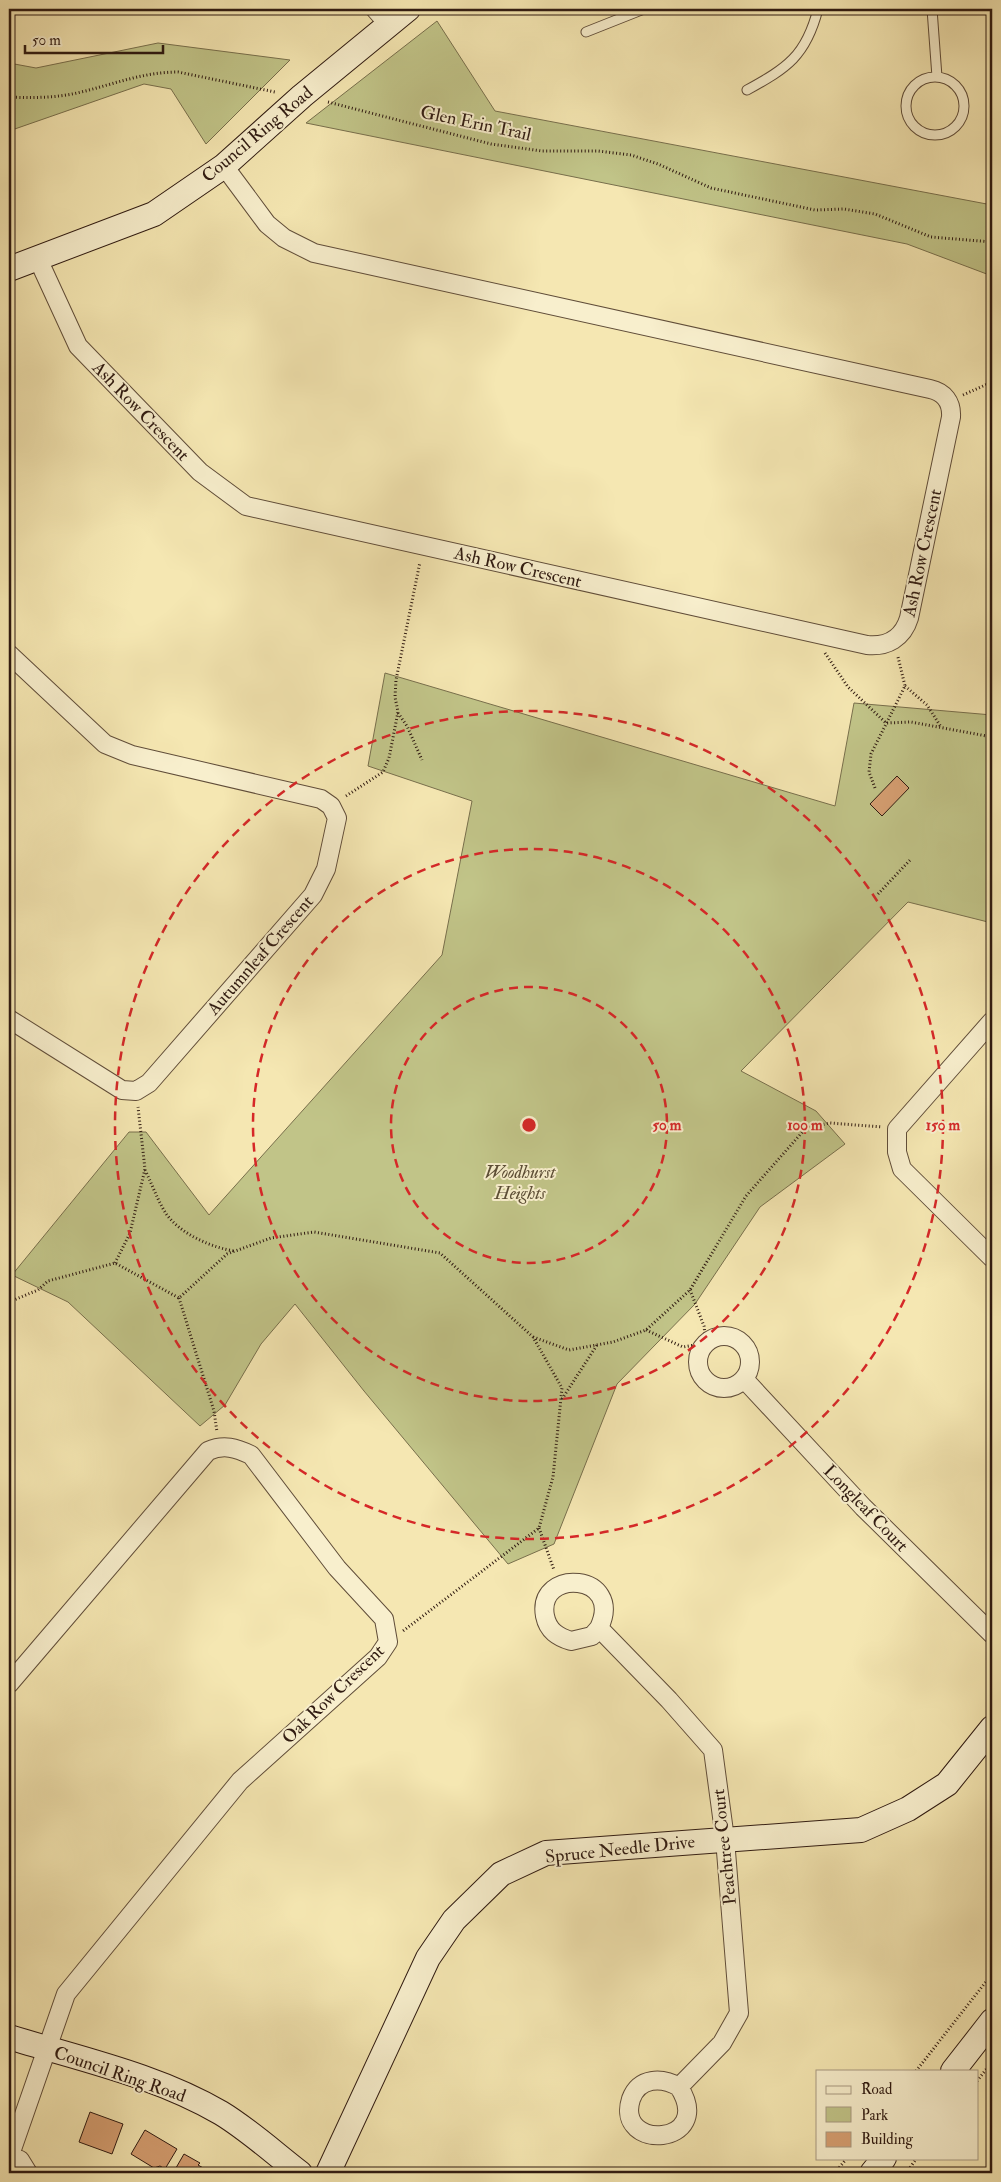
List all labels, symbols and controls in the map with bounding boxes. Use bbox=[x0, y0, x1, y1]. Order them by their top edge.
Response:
scale bar bbox=[25, 22, 162, 54]
text: 50 m bbox=[32, 31, 61, 50]
street label: Council Ring Road bbox=[197, 81, 318, 188]
street label: Glen Erin Trail bbox=[418, 101, 534, 147]
street label: Ash Row Crescent bbox=[86, 356, 194, 466]
street label: Ash Row Crescent bbox=[898, 487, 947, 620]
street label: Ash Row Crescent bbox=[451, 541, 584, 593]
street label: Autumnleaf Crescent bbox=[201, 891, 319, 1021]
centre of rings bbox=[520, 1116, 538, 1134]
text: 50 m bbox=[653, 1116, 682, 1135]
text: 100 m bbox=[787, 1116, 823, 1135]
text: 150 m bbox=[926, 1116, 960, 1135]
park label: Woodhurst Heights bbox=[485, 1161, 556, 1205]
street label: Longleaf Court bbox=[818, 1460, 913, 1557]
street label: Oak Row Crescent bbox=[277, 1640, 390, 1749]
street label: Peachtree Court bbox=[707, 1788, 742, 1906]
street label: Spruce Needle Drive bbox=[544, 1830, 696, 1869]
street label: Council Ring Road bbox=[51, 2041, 189, 2108]
legend bbox=[816, 2070, 978, 2160]
text: Road bbox=[861, 2080, 893, 2099]
text: Park bbox=[861, 2106, 888, 2125]
text: Building bbox=[861, 2130, 913, 2149]

